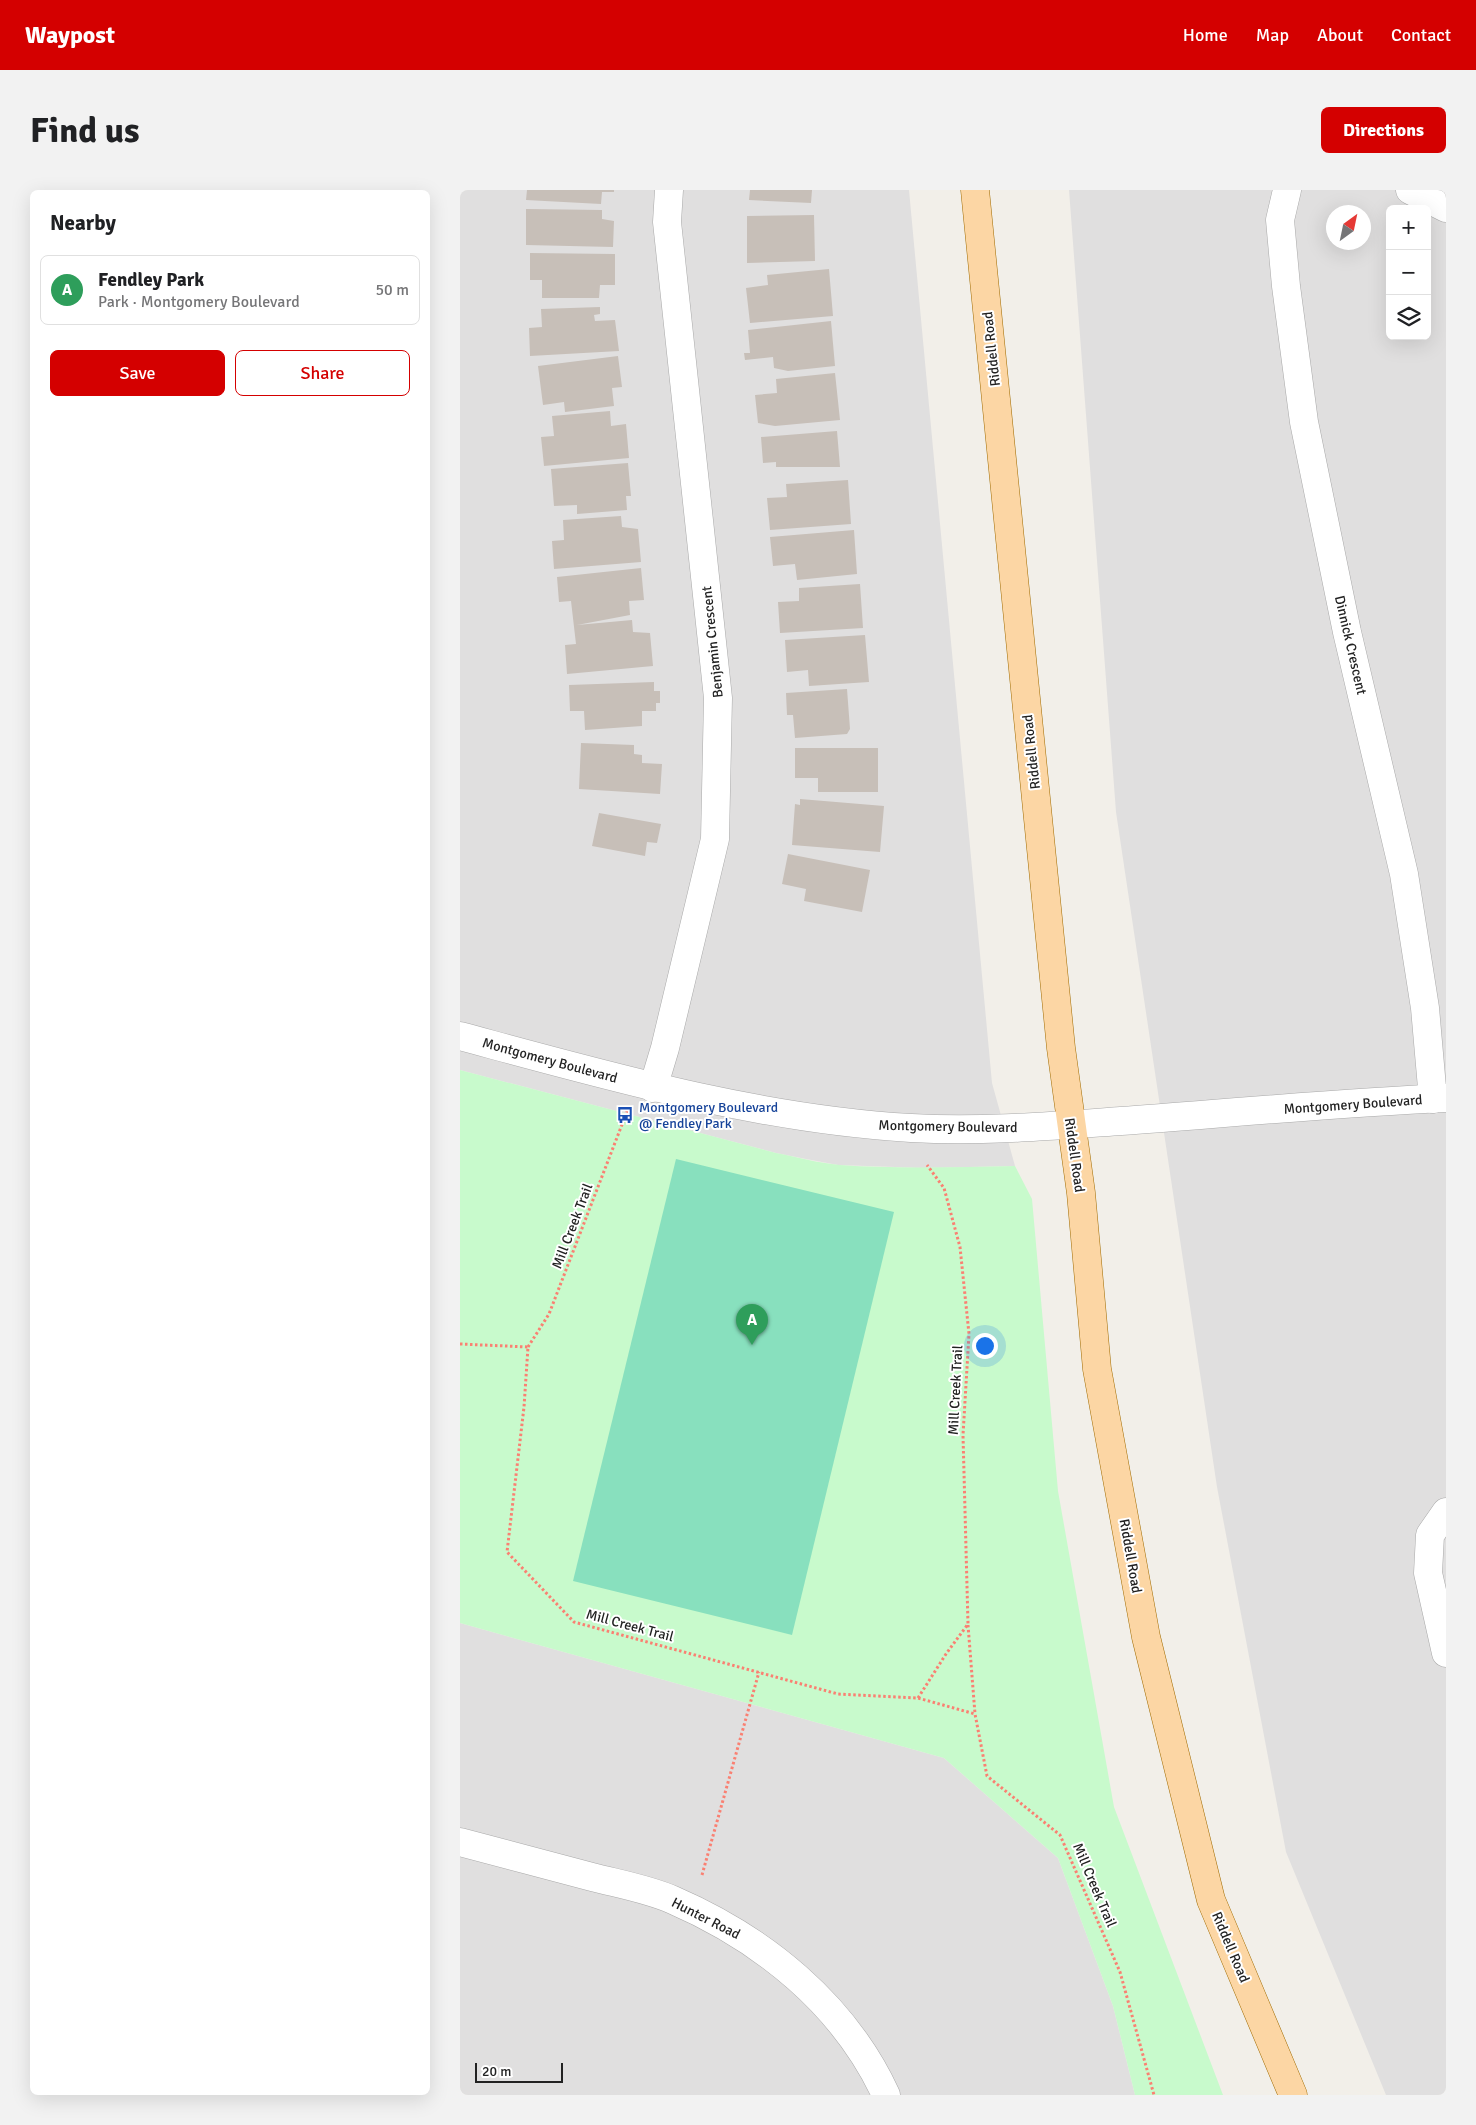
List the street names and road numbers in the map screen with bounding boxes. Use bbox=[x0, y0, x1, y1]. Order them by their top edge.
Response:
street label: Riddell Road bbox=[979, 311, 1004, 387]
street label: Benjamin Crescent bbox=[698, 585, 727, 699]
street label: Dinnick Crescent bbox=[1331, 594, 1370, 696]
street label: Riddell Road bbox=[1019, 714, 1044, 790]
street label: Montgomery Boulevard bbox=[480, 1034, 619, 1087]
street label: Montgomery Boulevard bbox=[1283, 1091, 1423, 1118]
street label: Montgomery Boulevard bbox=[878, 1117, 1018, 1136]
street label: Riddell Road bbox=[1061, 1117, 1088, 1193]
street label: Mill Creek Trail bbox=[548, 1181, 597, 1271]
street label: Mill Creek Trail bbox=[945, 1345, 966, 1435]
street label: Riddell Road bbox=[1116, 1518, 1145, 1595]
street label: Mill Creek Trail bbox=[584, 1606, 676, 1645]
street label: Mill Creek Trail bbox=[1069, 1840, 1120, 1930]
street label: Hunter Road bbox=[669, 1894, 743, 1943]
street label: Riddell Road bbox=[1208, 1909, 1253, 1985]

